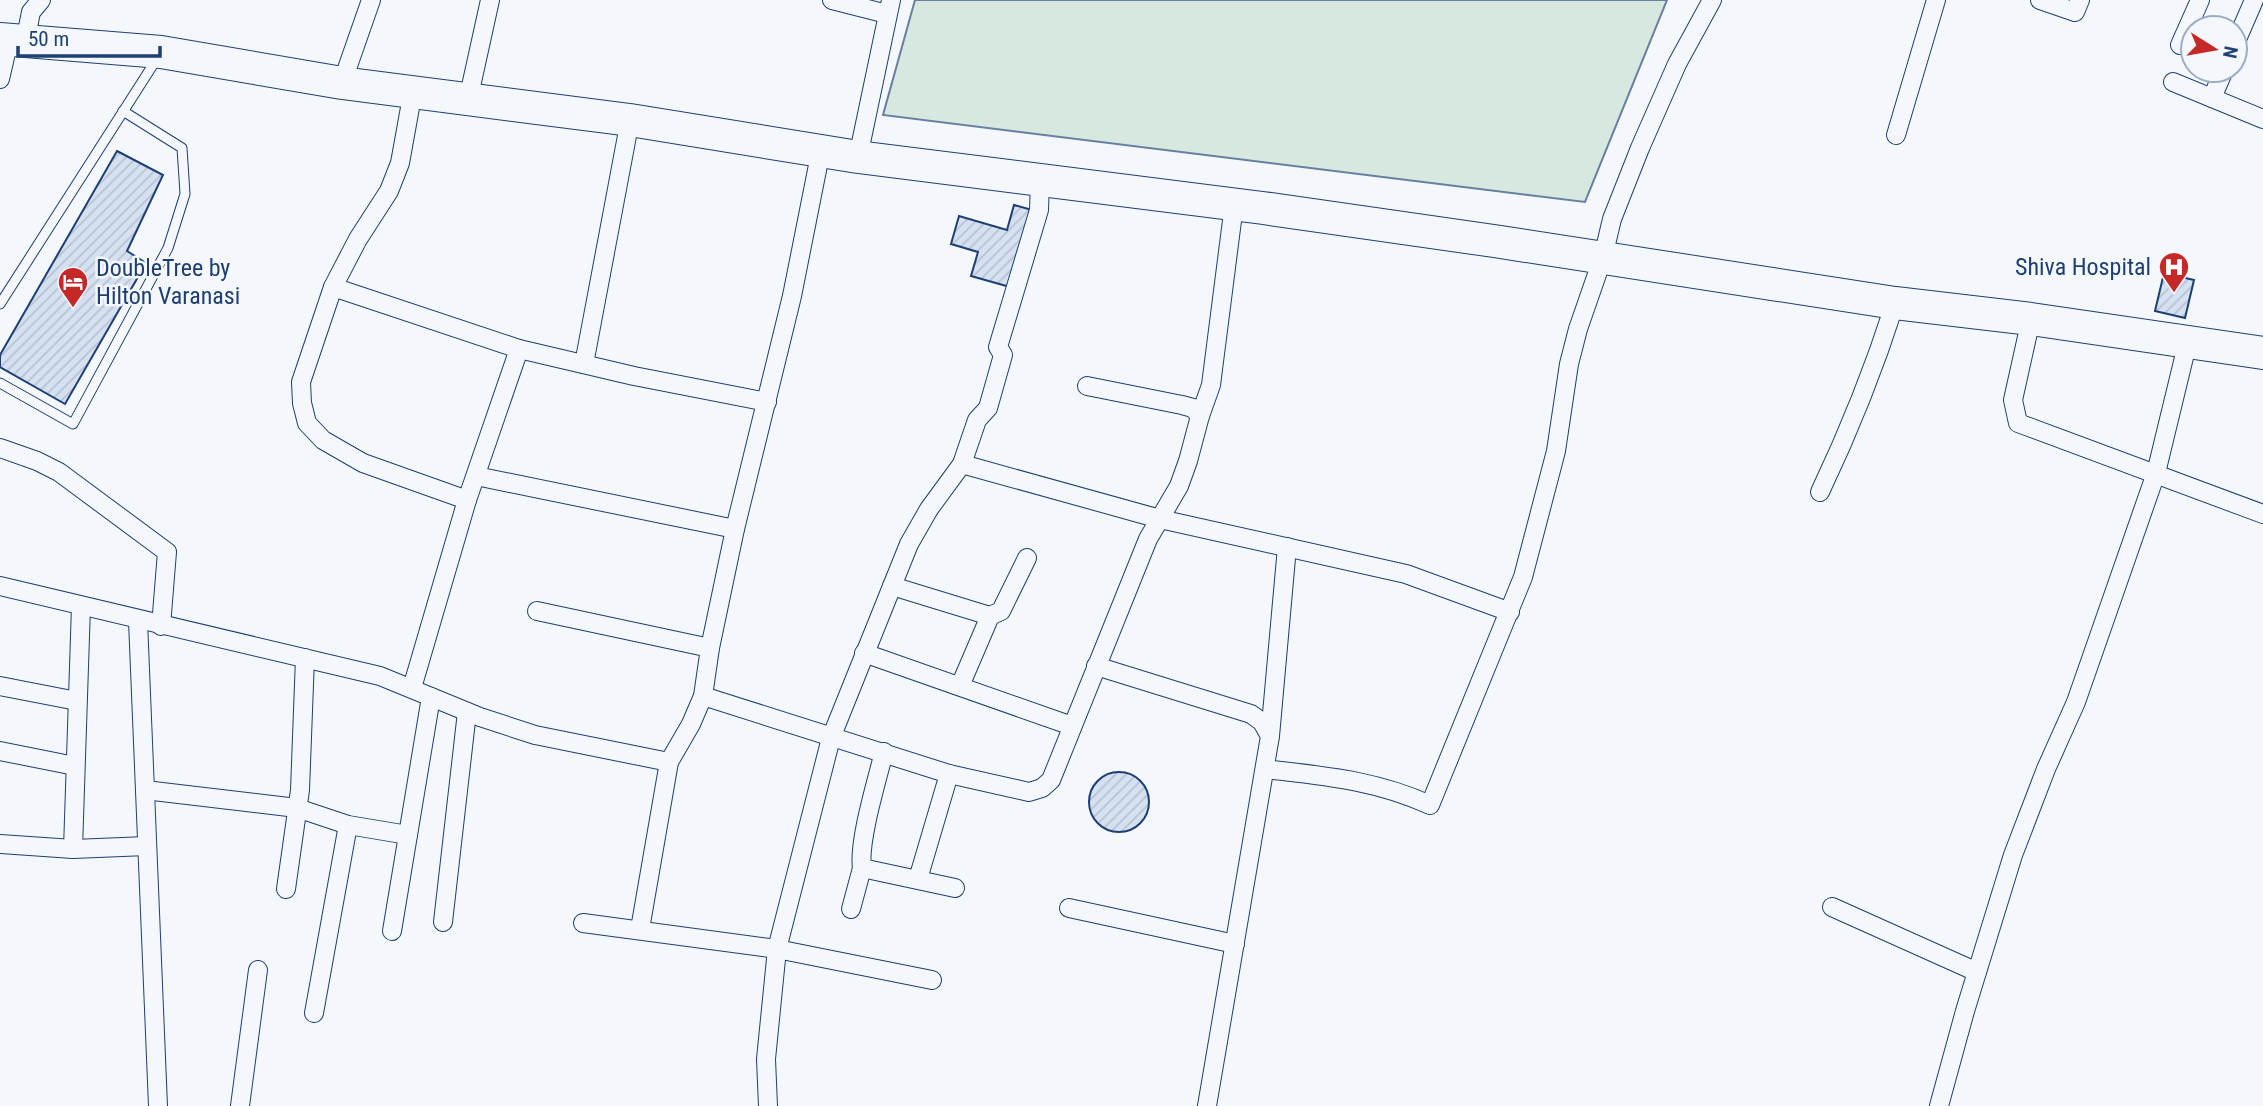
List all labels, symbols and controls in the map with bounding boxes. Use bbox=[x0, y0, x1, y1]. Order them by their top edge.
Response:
scale bar bbox=[18, 14, 159, 58]
north arrow bbox=[2179, 14, 2249, 84]
text: 50 m bbox=[28, 27, 69, 51]
text: N bbox=[2218, 44, 2243, 60]
hospital icon: Shiva Hospital bbox=[2157, 250, 2191, 294]
place label: Shiva Hospital bbox=[2015, 253, 2151, 281]
place label: DoubleTree by Hilton Varanasi bbox=[96, 254, 240, 310]
hotel icon: DoubleTree by Hilton Varanasi bbox=[56, 265, 90, 309]

